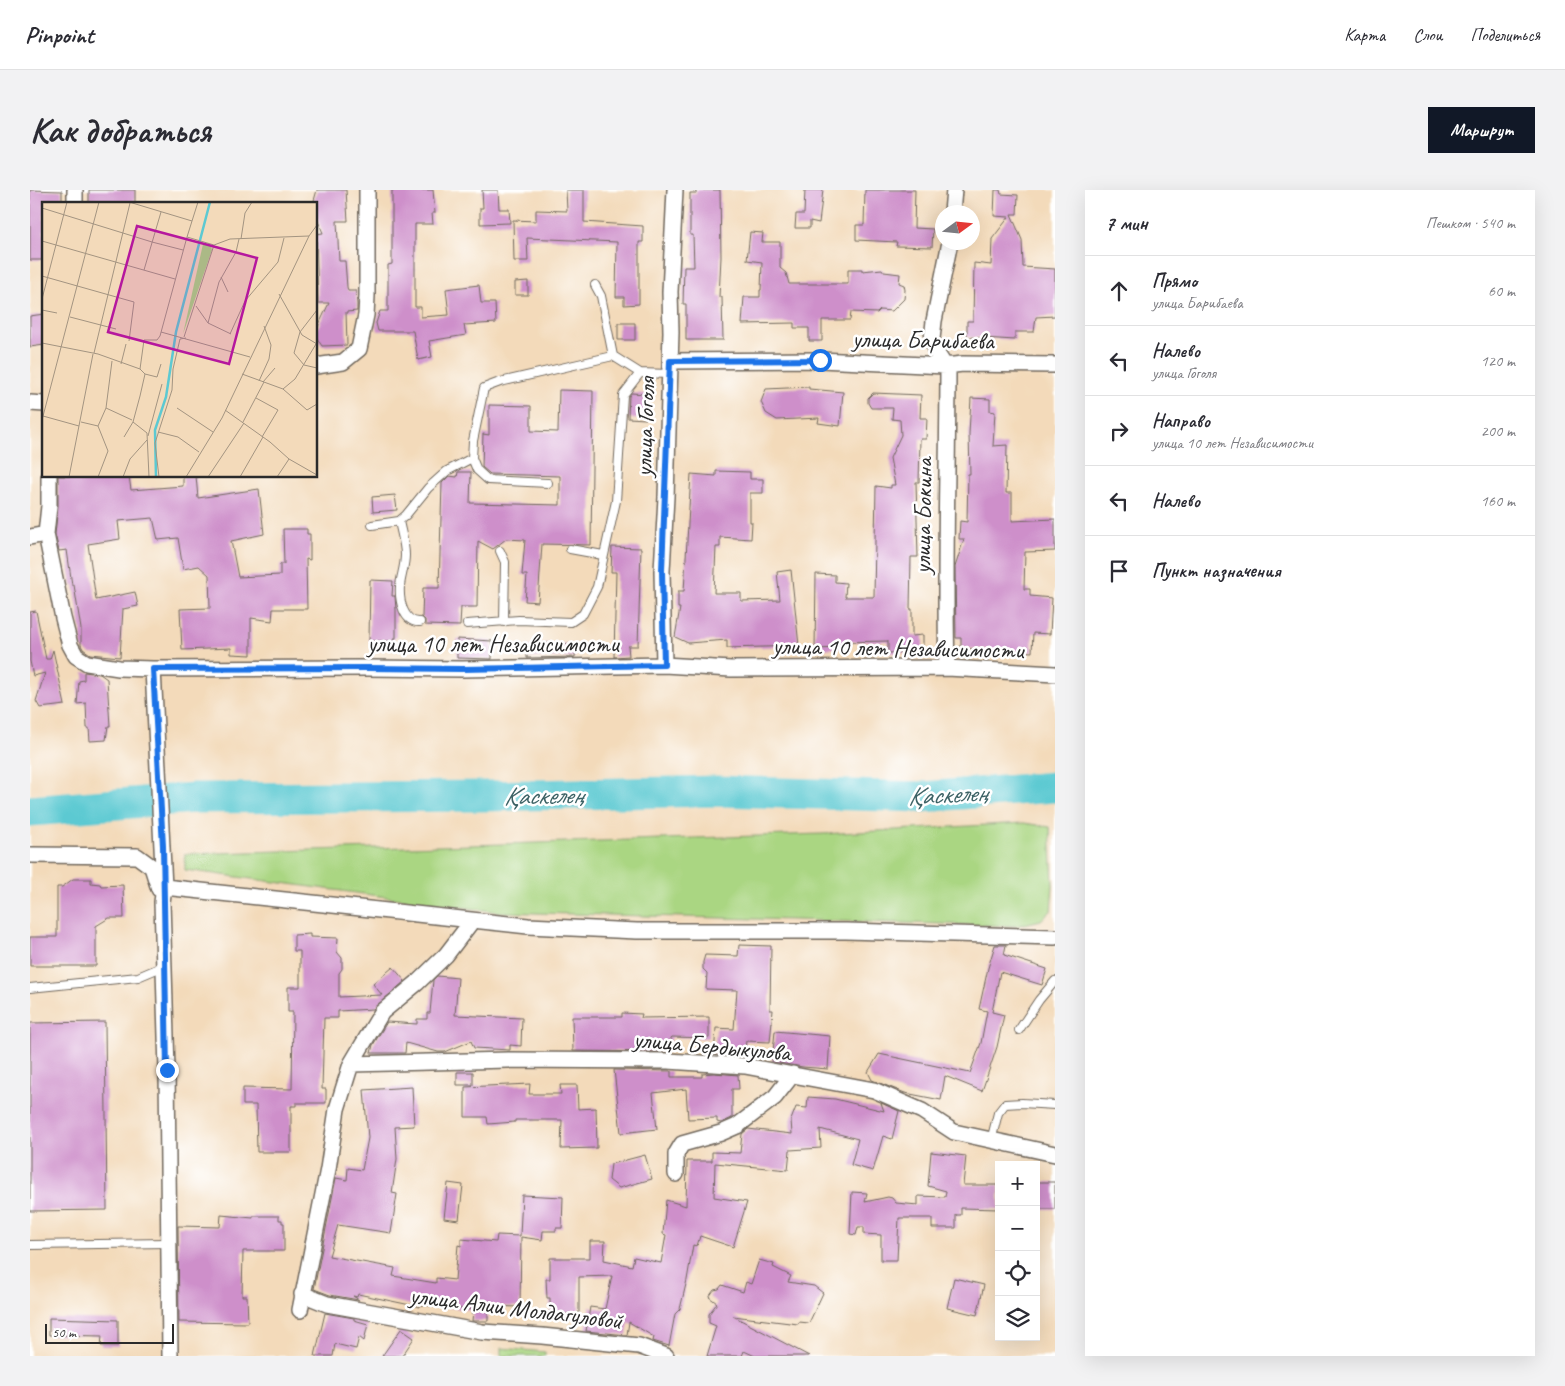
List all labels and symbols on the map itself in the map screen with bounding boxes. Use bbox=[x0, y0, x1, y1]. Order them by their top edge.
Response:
inset map bbox=[42, 202, 318, 478]
north arrow bbox=[935, 205, 980, 250]
street label: улица Барибаева bbox=[850, 323, 996, 357]
route start bbox=[809, 349, 832, 372]
street label: улица Гоголя bbox=[627, 374, 663, 480]
street label: улица Бокина bbox=[906, 455, 940, 576]
street label: улица 10 лет Независимости bbox=[365, 628, 620, 660]
street label: улица 10 лет Независимости bbox=[770, 630, 1026, 666]
water label: Қаскелең bbox=[907, 776, 992, 813]
water label: Қаскелең bbox=[503, 778, 587, 813]
street label: улица Бердыкулова bbox=[630, 1023, 795, 1069]
route end bbox=[156, 1059, 179, 1082]
street label: улица Алии Молдагуловой bbox=[406, 1279, 626, 1337]
scale bar bbox=[45, 1321, 174, 1344]

